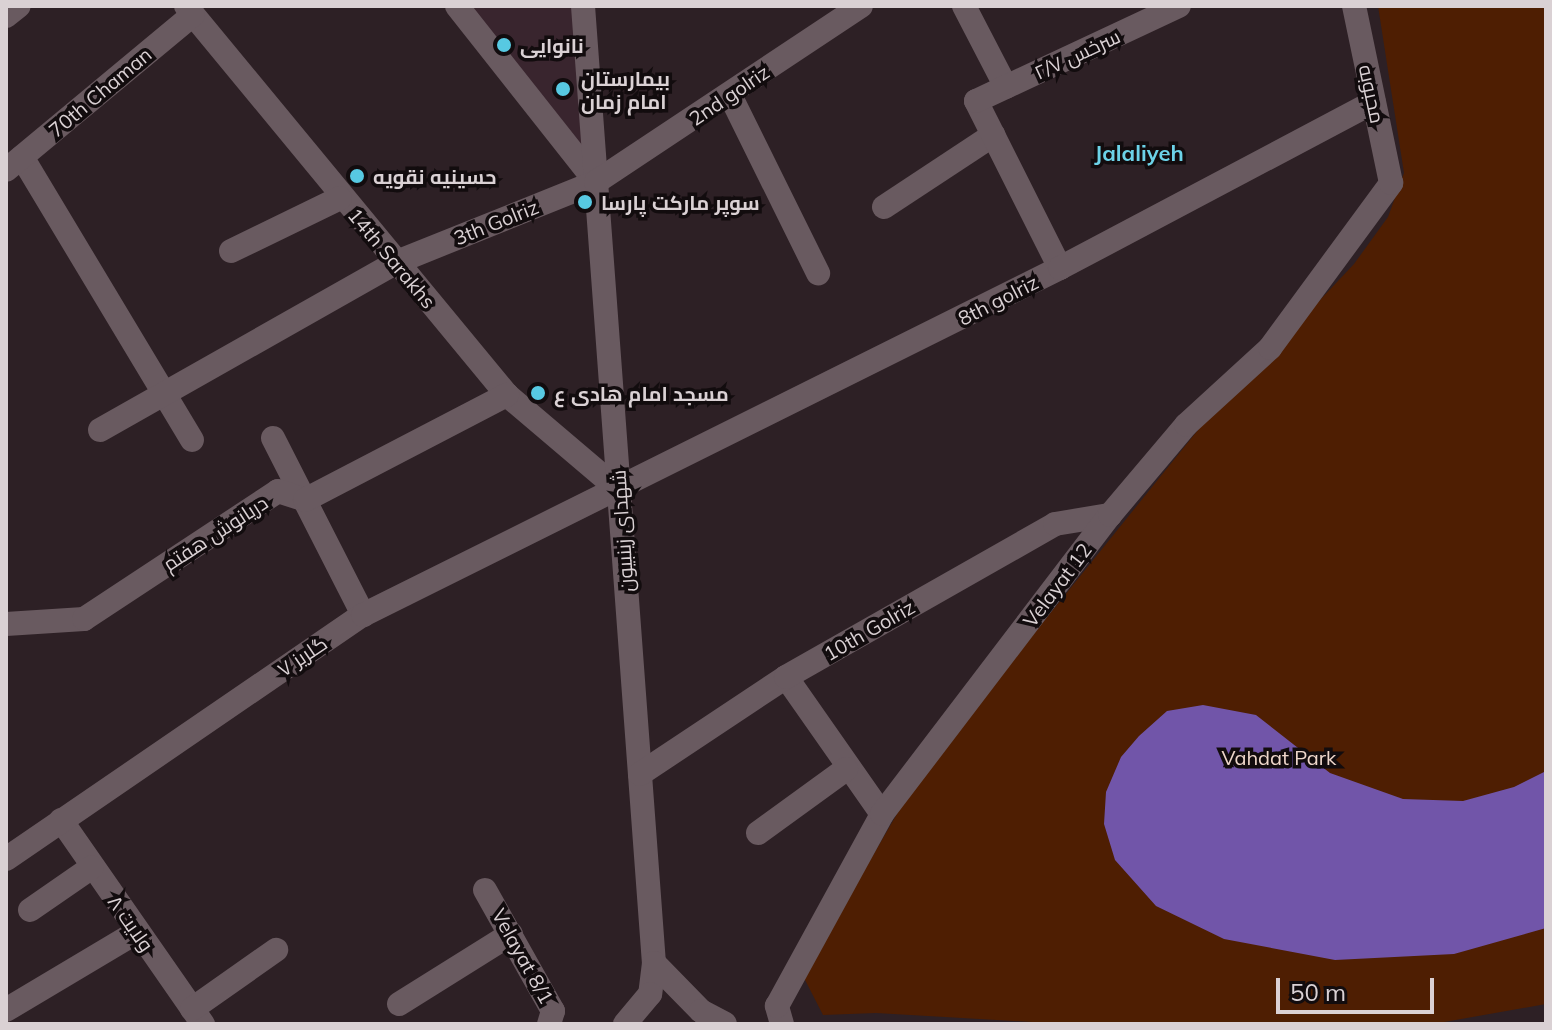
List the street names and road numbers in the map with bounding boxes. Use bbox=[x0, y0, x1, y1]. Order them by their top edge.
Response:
street label: سرخس ۲/۷ bbox=[1030, 24, 1124, 84]
street label: 70th Chaman bbox=[44, 42, 156, 142]
street label: 2nd golriz bbox=[684, 59, 774, 131]
street label: محبوبه bbox=[1354, 63, 1390, 125]
street label: 3th Golriz bbox=[450, 194, 542, 250]
street label: 14th Sarakhs bbox=[343, 203, 441, 313]
street label: 8th golriz bbox=[954, 270, 1042, 330]
street label: شهدای زینبیون bbox=[606, 469, 638, 593]
street label: دریانوش هفتم bbox=[158, 490, 272, 576]
street label: Velayat 12 bbox=[1018, 538, 1096, 632]
street label: 10th Golriz bbox=[819, 594, 919, 666]
street label: گلریز ۷ bbox=[273, 631, 331, 681]
street label: ولایت ۸ bbox=[103, 890, 159, 956]
street label: Velayat 8/1 bbox=[487, 904, 559, 1008]

